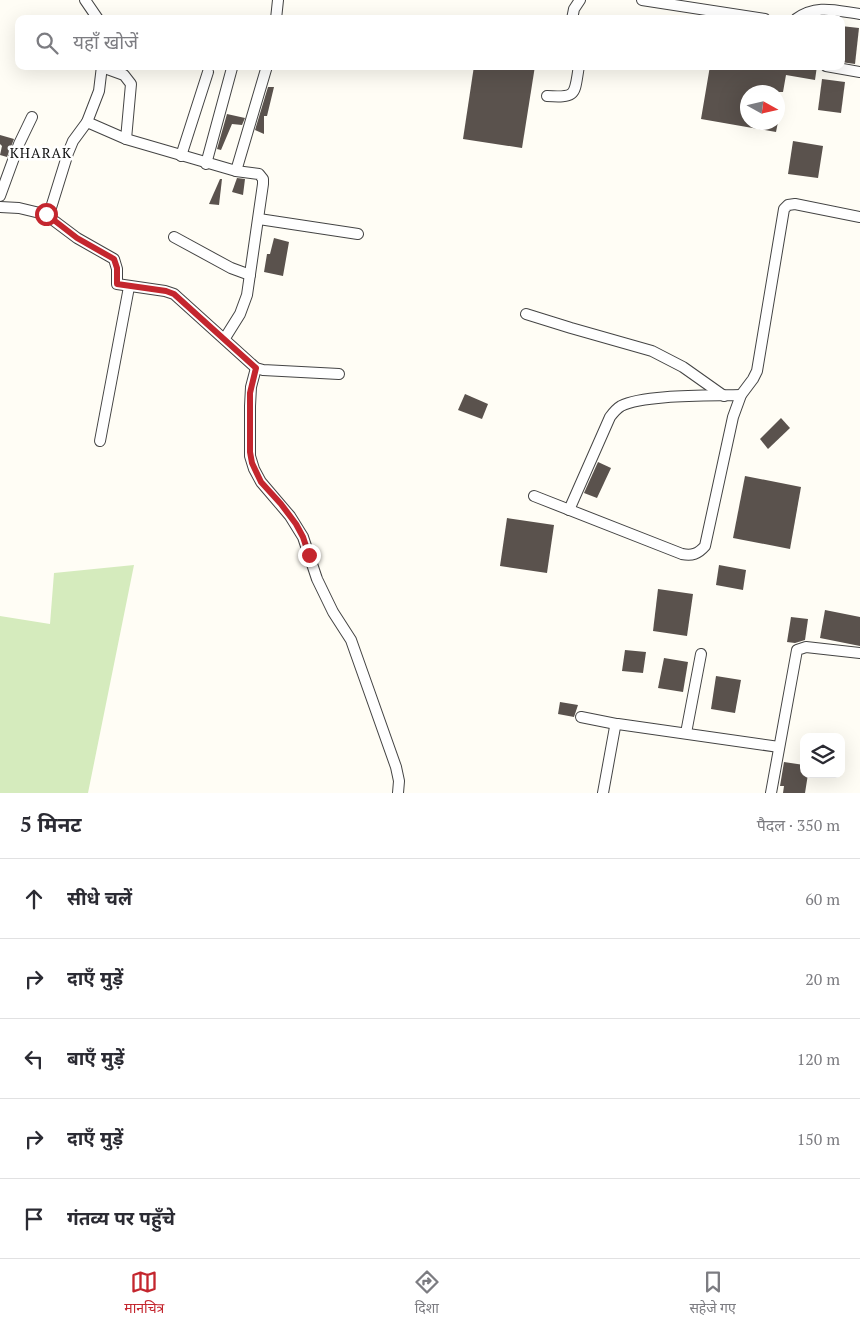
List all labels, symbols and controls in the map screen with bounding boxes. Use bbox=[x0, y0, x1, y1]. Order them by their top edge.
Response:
search box bbox=[15, 15, 845, 70]
icon: search bbox=[33, 29, 61, 57]
text: यहाँ खोजें bbox=[73, 29, 138, 54]
north arrow bbox=[740, 85, 785, 130]
district label: KHARAK bbox=[10, 143, 72, 162]
route start bbox=[35, 203, 58, 226]
route end bbox=[298, 544, 321, 567]
map controls bbox=[800, 733, 845, 778]
button: layers bbox=[800, 733, 845, 778]
text: 5 मिनट bbox=[20, 810, 82, 838]
text: पैदल · 350 m bbox=[757, 814, 840, 836]
icon: ahead bbox=[20, 885, 48, 913]
text: सीधे चलें bbox=[67, 885, 132, 910]
text: 60 m bbox=[805, 888, 840, 910]
icon: right bbox=[20, 965, 48, 993]
text: दाएँ मुड़ें bbox=[67, 965, 123, 990]
text: 20 m bbox=[805, 968, 840, 990]
icon: left bbox=[20, 1045, 48, 1073]
text: बाएँ मुड़ें bbox=[67, 1045, 124, 1070]
text: 120 m bbox=[797, 1048, 840, 1070]
icon: right bbox=[20, 1125, 48, 1153]
text: दाएँ मुड़ें bbox=[67, 1125, 123, 1150]
text: 150 m bbox=[797, 1128, 840, 1150]
icon: arrive bbox=[20, 1205, 48, 1233]
text: गंतव्य पर पहुँचे bbox=[67, 1205, 175, 1230]
tab: मानचित्र bbox=[124, 1268, 164, 1319]
tab: दिशा bbox=[413, 1268, 441, 1319]
tab: सहेजे गए bbox=[689, 1268, 736, 1319]

